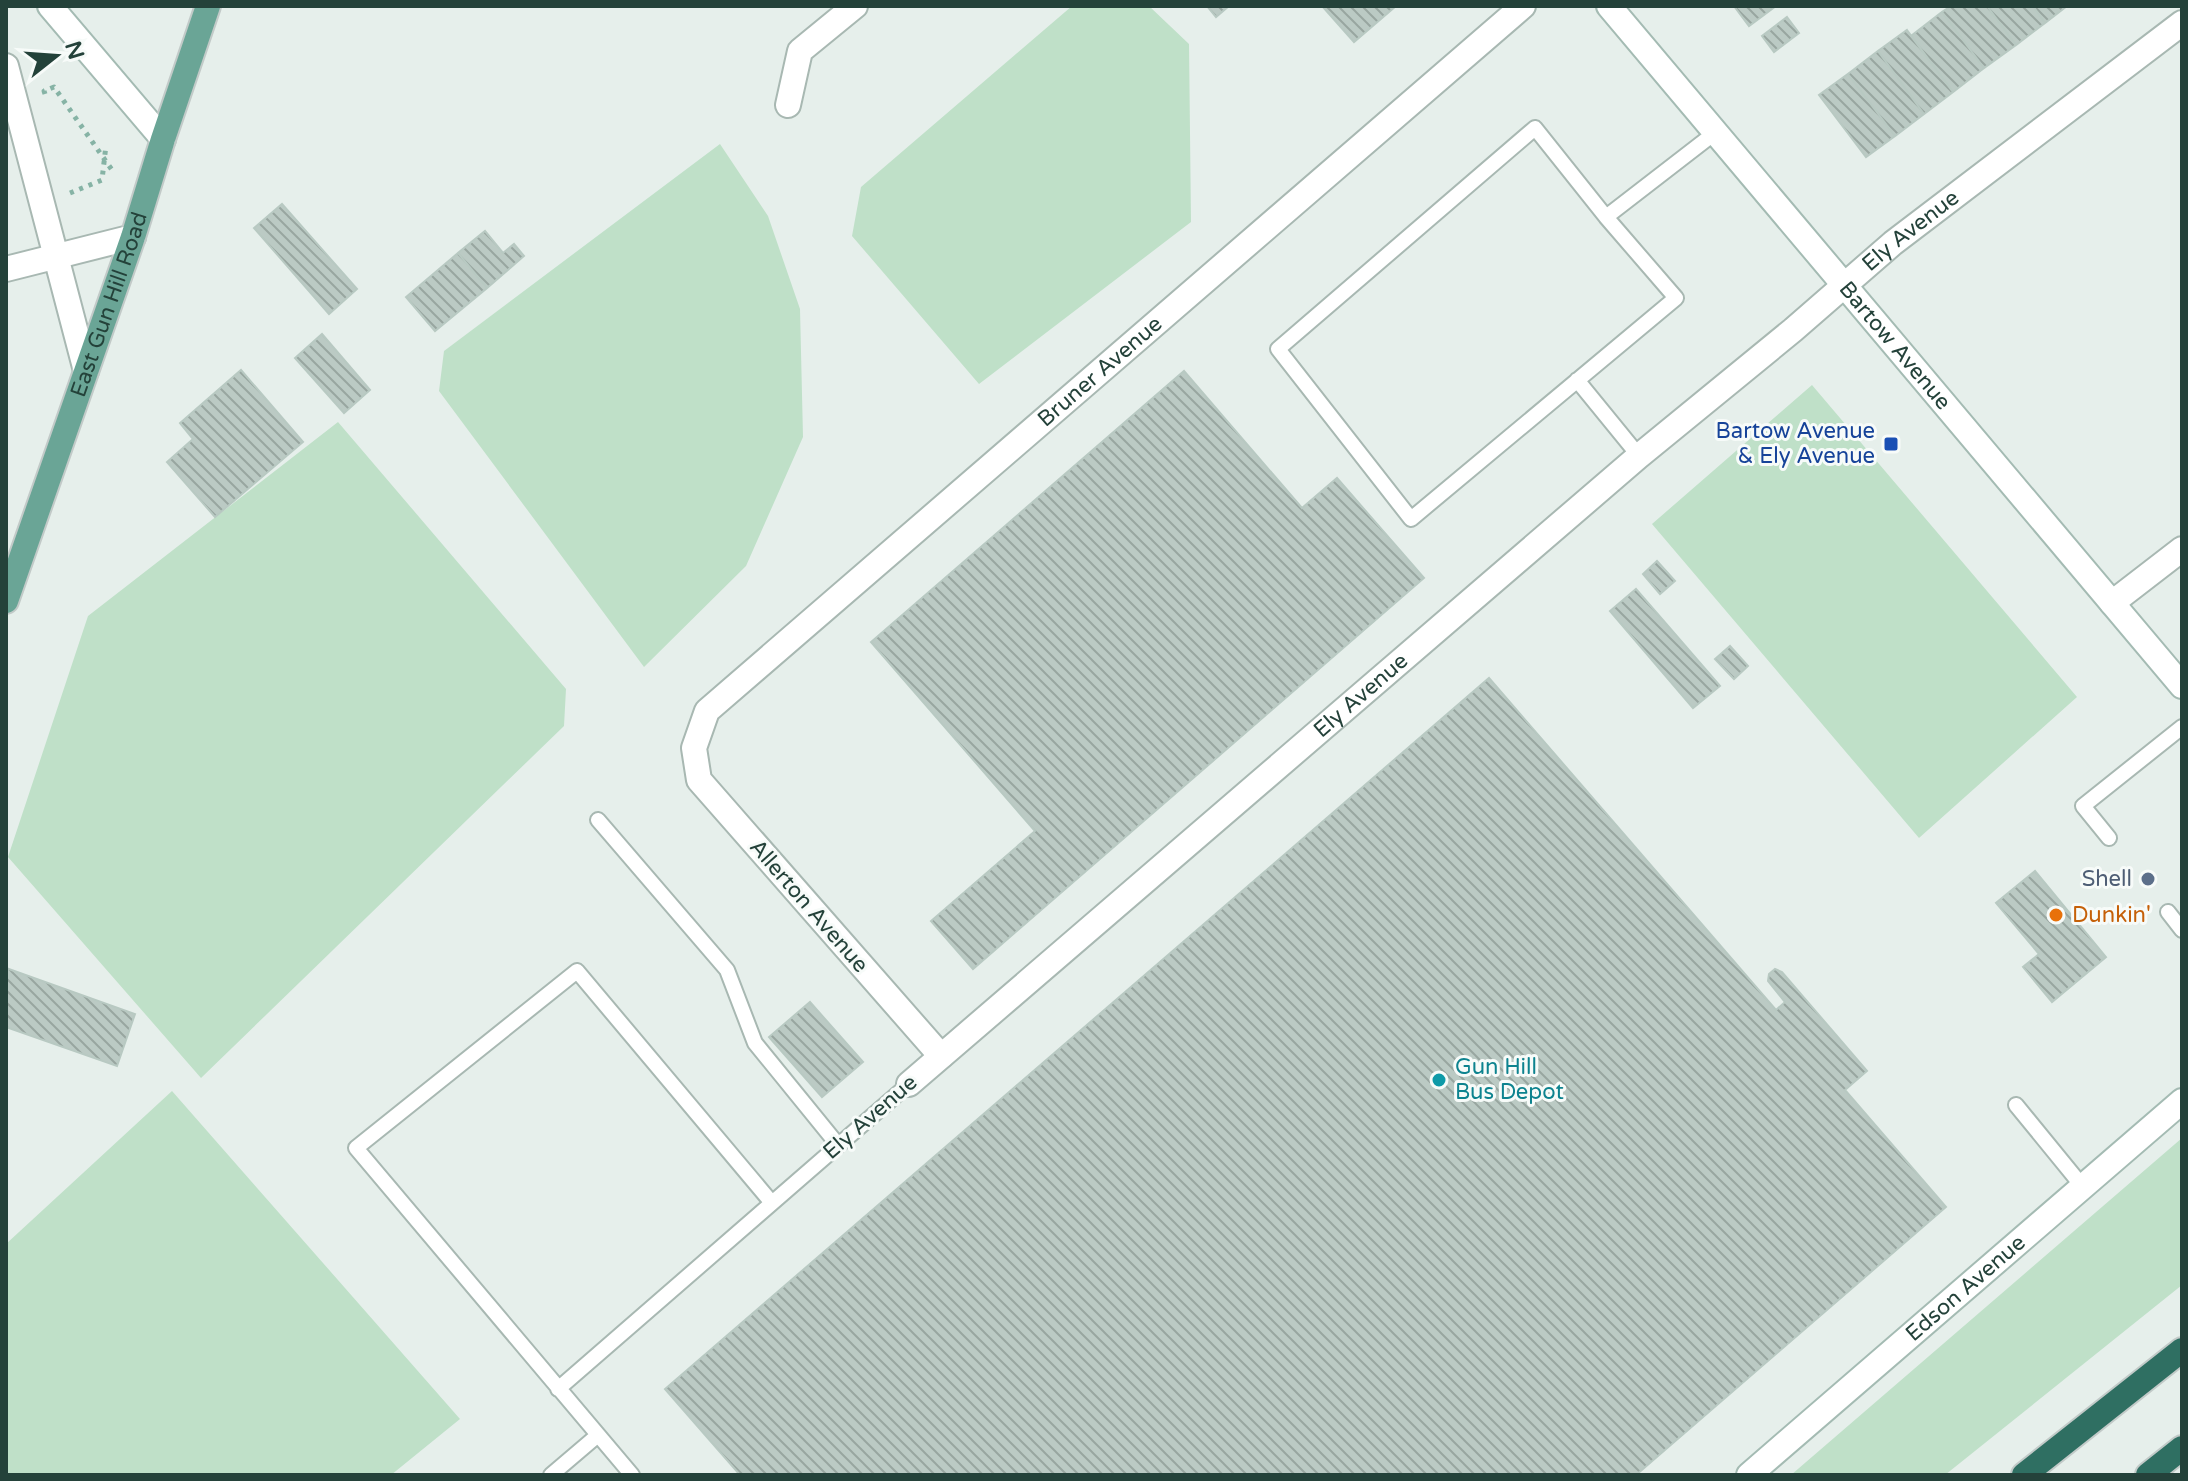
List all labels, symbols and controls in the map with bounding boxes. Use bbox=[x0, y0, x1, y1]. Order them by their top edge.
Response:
north arrow bbox=[16, 16, 96, 96]
text: N bbox=[59, 38, 89, 63]
street label: Ely Avenue bbox=[1857, 185, 1964, 277]
street label: East Gun Hill Road bbox=[65, 209, 153, 400]
street label: Bartow Avenue bbox=[1834, 276, 1956, 415]
street label: Bruner Avenue bbox=[1033, 311, 1167, 432]
place label: Bartow Avenue & Ely Avenue bbox=[1716, 418, 1875, 469]
marker: Bartow Avenue & Ely Avenue bbox=[1882, 435, 1900, 453]
street label: Ely Avenue bbox=[1308, 648, 1413, 743]
street label: Allerton Avenue bbox=[744, 834, 874, 978]
place label: Shell bbox=[2082, 866, 2132, 892]
marker: Shell bbox=[2139, 870, 2157, 888]
place label: Dunkin' bbox=[2072, 902, 2151, 928]
marker: Dunkin' bbox=[2047, 906, 2065, 924]
place label: Gun Hill Bus Depot bbox=[1455, 1054, 1564, 1105]
street label: Ely Avenue bbox=[818, 1069, 922, 1165]
marker: Gun Hill Bus Depot bbox=[1430, 1071, 1448, 1089]
street label: Edson Avenue bbox=[1900, 1229, 2031, 1347]

